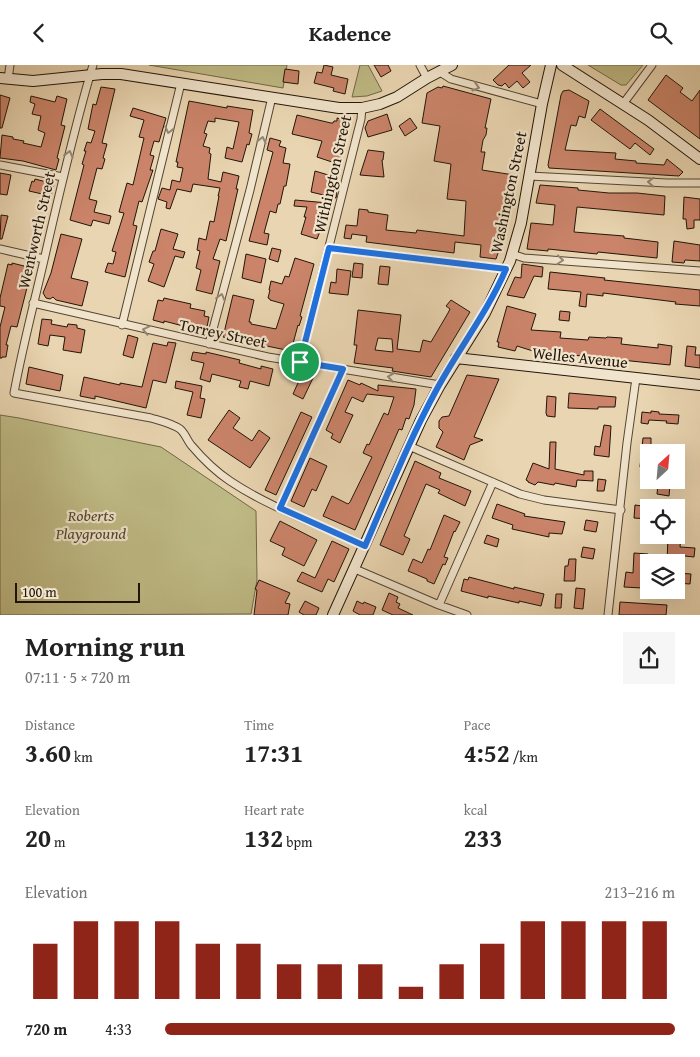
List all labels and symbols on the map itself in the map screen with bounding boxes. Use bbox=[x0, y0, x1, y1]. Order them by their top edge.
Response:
one-way arrow bbox=[471, 81, 480, 91]
street label: Withington Street bbox=[307, 112, 357, 236]
one-way arrow bbox=[164, 126, 175, 135]
street label: Washington Street bbox=[483, 128, 533, 255]
one-way arrow bbox=[256, 135, 267, 144]
one-way arrow bbox=[63, 149, 74, 158]
street label: Wentworth Street bbox=[11, 169, 61, 291]
one-way arrow bbox=[647, 177, 655, 188]
one-way arrow bbox=[556, 255, 564, 266]
one-way arrow bbox=[216, 294, 226, 302]
street label: Torrey Street bbox=[177, 312, 269, 354]
one-way arrow bbox=[142, 325, 150, 336]
street label: Welles Avenue bbox=[531, 340, 629, 374]
pin bbox=[279, 341, 321, 383]
one-way arrow bbox=[387, 372, 396, 382]
north arrow bbox=[640, 444, 685, 489]
park label: Roberts Playground bbox=[55, 503, 126, 545]
scale bar bbox=[15, 579, 140, 603]

